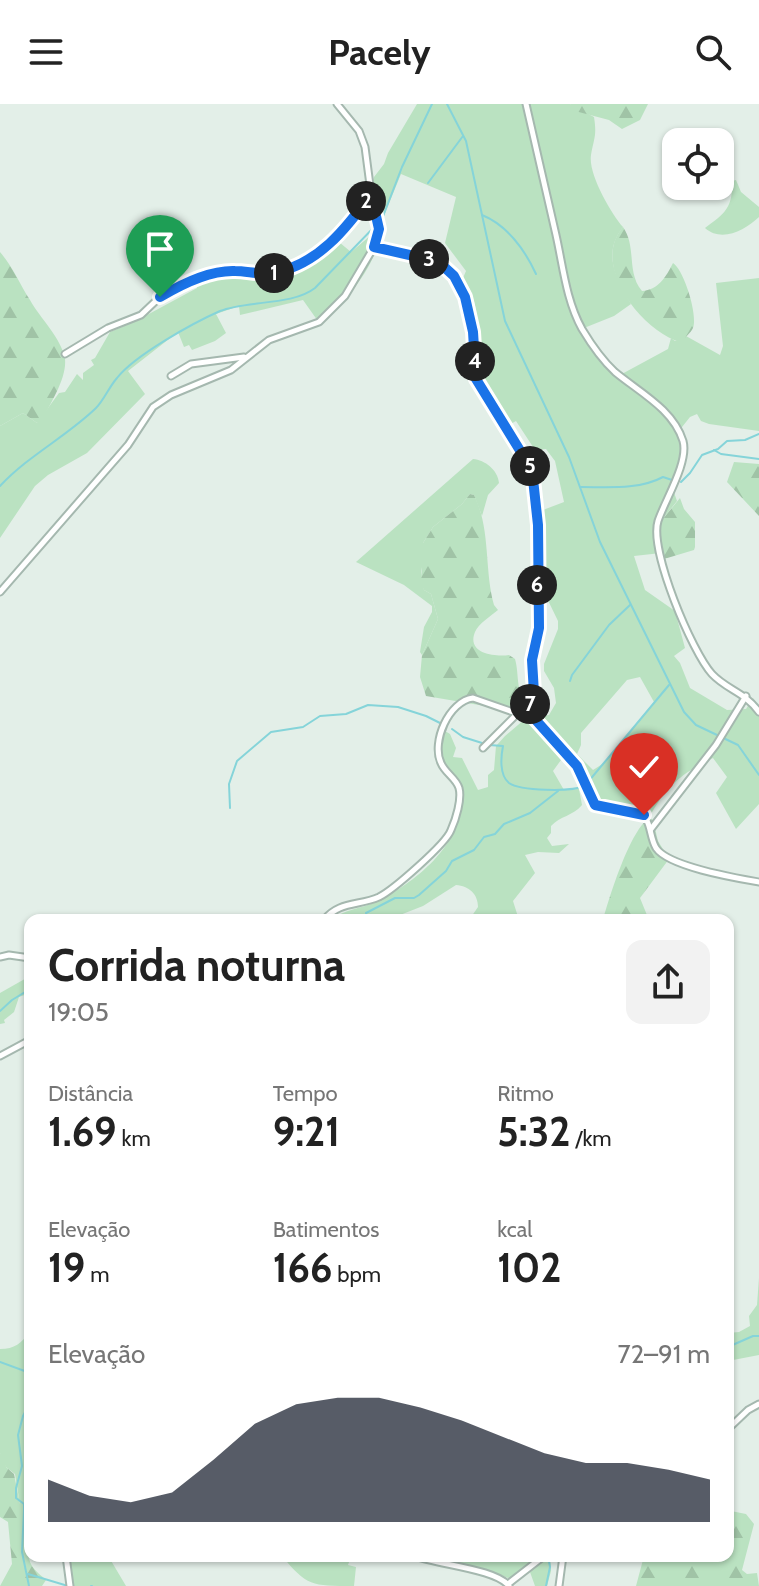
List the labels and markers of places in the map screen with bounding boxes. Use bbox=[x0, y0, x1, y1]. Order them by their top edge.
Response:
pin: 2 bbox=[346, 181, 386, 221]
pin bbox=[126, 215, 194, 297]
pin: 3 bbox=[409, 239, 449, 279]
pin: 1 bbox=[254, 253, 294, 293]
pin: 4 bbox=[455, 341, 495, 381]
pin: 5 bbox=[510, 446, 550, 486]
pin: 6 bbox=[517, 565, 557, 605]
pin: 7 bbox=[510, 684, 550, 724]
pin bbox=[610, 733, 678, 815]

